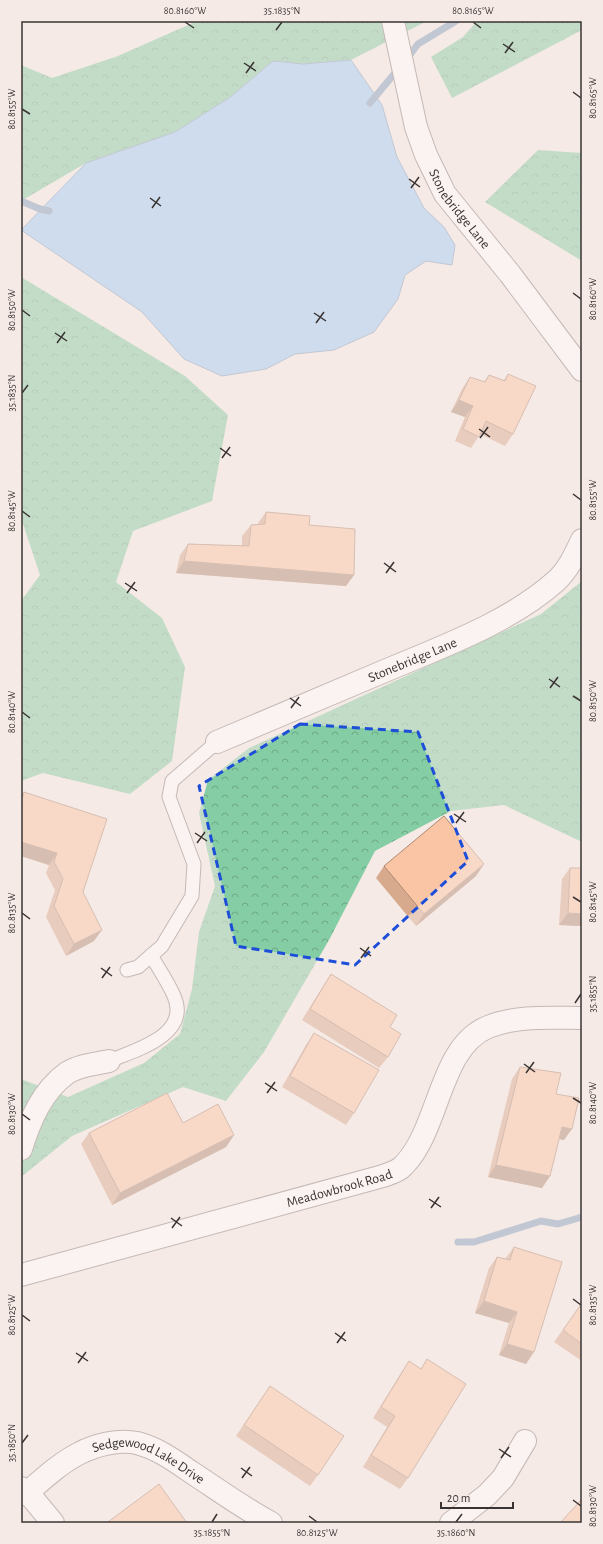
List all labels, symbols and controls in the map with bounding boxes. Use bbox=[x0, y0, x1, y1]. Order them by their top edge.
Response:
text: 80.8160°W bbox=[164, 6, 206, 16]
text: 35.1835°N bbox=[264, 6, 300, 16]
text: 80.8165°W bbox=[452, 6, 494, 16]
text: 80.8165°W bbox=[588, 77, 598, 119]
text: 80.8155°W bbox=[7, 89, 17, 129]
street label: Stonebridge Lane bbox=[426, 167, 493, 252]
text: 80.8160°W bbox=[588, 278, 598, 320]
text: 80.8150°W bbox=[7, 289, 17, 331]
text: 35.1835°N bbox=[7, 375, 17, 411]
text: 80.8155°W bbox=[588, 480, 598, 520]
text: 80.8145°W bbox=[7, 490, 17, 532]
street label: Stonebridge Lane bbox=[366, 635, 459, 685]
text: 80.8150°W bbox=[588, 680, 598, 722]
text: 80.8140°W bbox=[7, 691, 17, 733]
text: 80.8145°W bbox=[588, 881, 598, 923]
text: 80.8135°W bbox=[7, 893, 17, 933]
text: 35.1855°N bbox=[588, 976, 598, 1012]
text: 80.8140°W bbox=[588, 1082, 598, 1124]
text: 80.8130°W bbox=[7, 1093, 17, 1135]
street label: Meadowbrook Road bbox=[285, 1167, 394, 1210]
text: 80.8135°W bbox=[588, 1285, 598, 1325]
text: 80.8125°W bbox=[7, 1294, 17, 1336]
text: 35.1850°N bbox=[7, 1424, 17, 1462]
street label: Sedgewood Lake Drive bbox=[90, 1436, 207, 1487]
scale bar bbox=[441, 1484, 513, 1510]
text: 80.8130°W bbox=[588, 1485, 598, 1527]
text: 20 m bbox=[447, 1492, 470, 1504]
text: 35.1855°N bbox=[194, 1528, 230, 1538]
text: 80.8125°W bbox=[296, 1528, 338, 1538]
text: 35.1860°N bbox=[437, 1528, 475, 1538]

